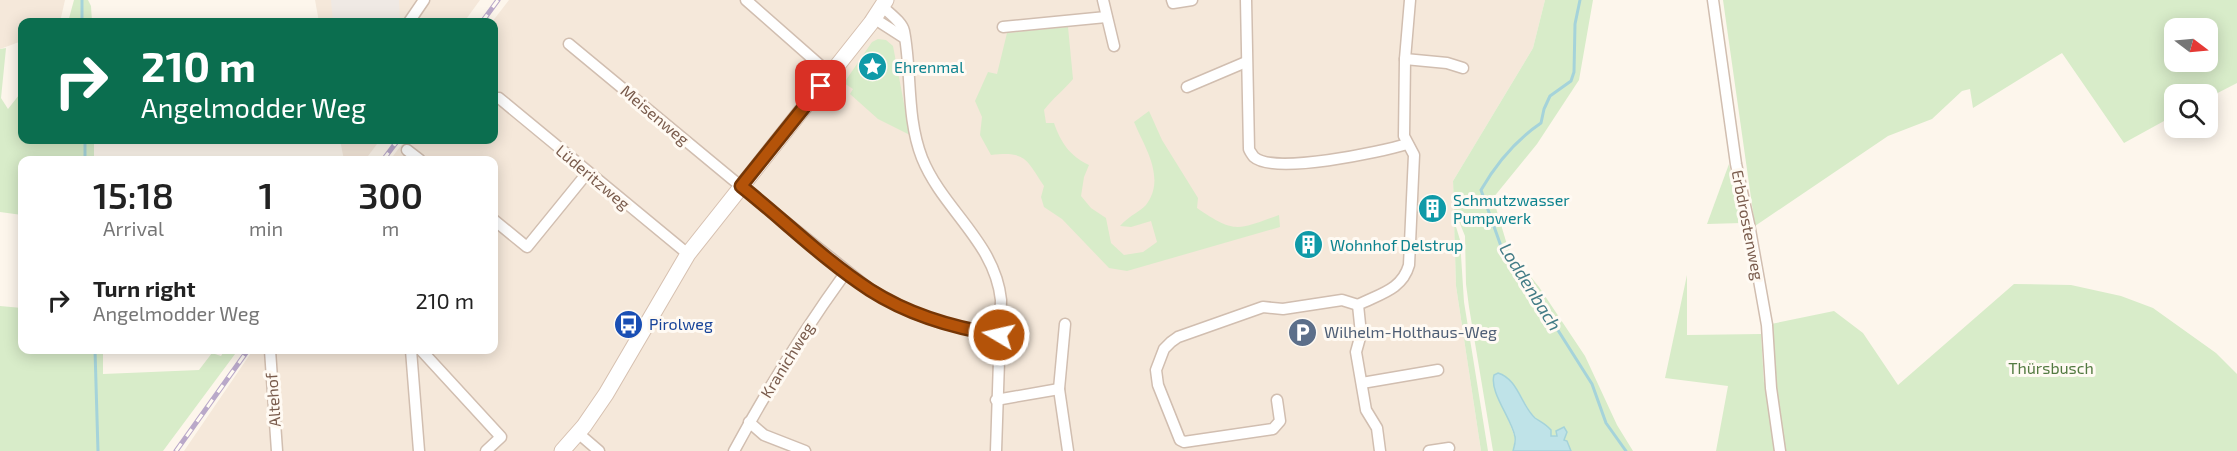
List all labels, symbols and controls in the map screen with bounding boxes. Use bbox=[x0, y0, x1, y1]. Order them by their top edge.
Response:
north arrow bbox=[2164, 18, 2218, 72]
map controls bbox=[2164, 18, 2218, 138]
text: 210 m bbox=[141, 40, 256, 90]
icon: right bbox=[42, 42, 120, 120]
place icon: Ehrenmal bbox=[857, 51, 889, 83]
place label: Ehrenmal bbox=[894, 57, 964, 76]
pin bbox=[795, 60, 846, 111]
icon: arrive bbox=[804, 69, 837, 102]
street label: Meisenweg bbox=[617, 81, 693, 149]
button: search bbox=[2164, 84, 2218, 138]
text: Angelmodder Weg bbox=[141, 91, 366, 123]
street label: Lüderitzweg bbox=[553, 140, 634, 213]
street label: Erbdrostenweg bbox=[1729, 168, 1768, 282]
text: 15:18 bbox=[93, 173, 174, 216]
text: 1 bbox=[258, 173, 274, 216]
text: 300 bbox=[358, 173, 423, 216]
place label: Schmutzwasser Pumpwerk bbox=[1453, 190, 1570, 227]
building icon: Schmutzwasser Pumpwerk bbox=[1416, 193, 1448, 225]
text: Arrival bbox=[103, 216, 164, 240]
text: min bbox=[249, 216, 283, 240]
text: m bbox=[382, 216, 399, 240]
building icon: Wohnhof Delstrup bbox=[1293, 229, 1325, 261]
place label: Wohnhof Delstrup bbox=[1330, 235, 1463, 254]
water label: Loddenbach bbox=[1495, 238, 1567, 335]
text: Turn right bbox=[93, 275, 195, 301]
icon: right bbox=[42, 284, 75, 317]
text: 210 m bbox=[415, 287, 474, 313]
text: Angelmodder Weg bbox=[93, 301, 260, 325]
position arrow bbox=[967, 303, 1031, 367]
bus stop icon: Pirolweg bbox=[612, 308, 644, 340]
place label: Pirolweg bbox=[649, 314, 713, 333]
parking icon: Wilhelm-Holthaus-Weg bbox=[1287, 316, 1319, 348]
street label: Kranichweg bbox=[756, 318, 817, 401]
place label: Wilhelm-Holthaus-Weg bbox=[1324, 322, 1497, 341]
park label: Thürsbusch bbox=[2008, 358, 2094, 377]
street label: Altehof bbox=[261, 372, 284, 427]

